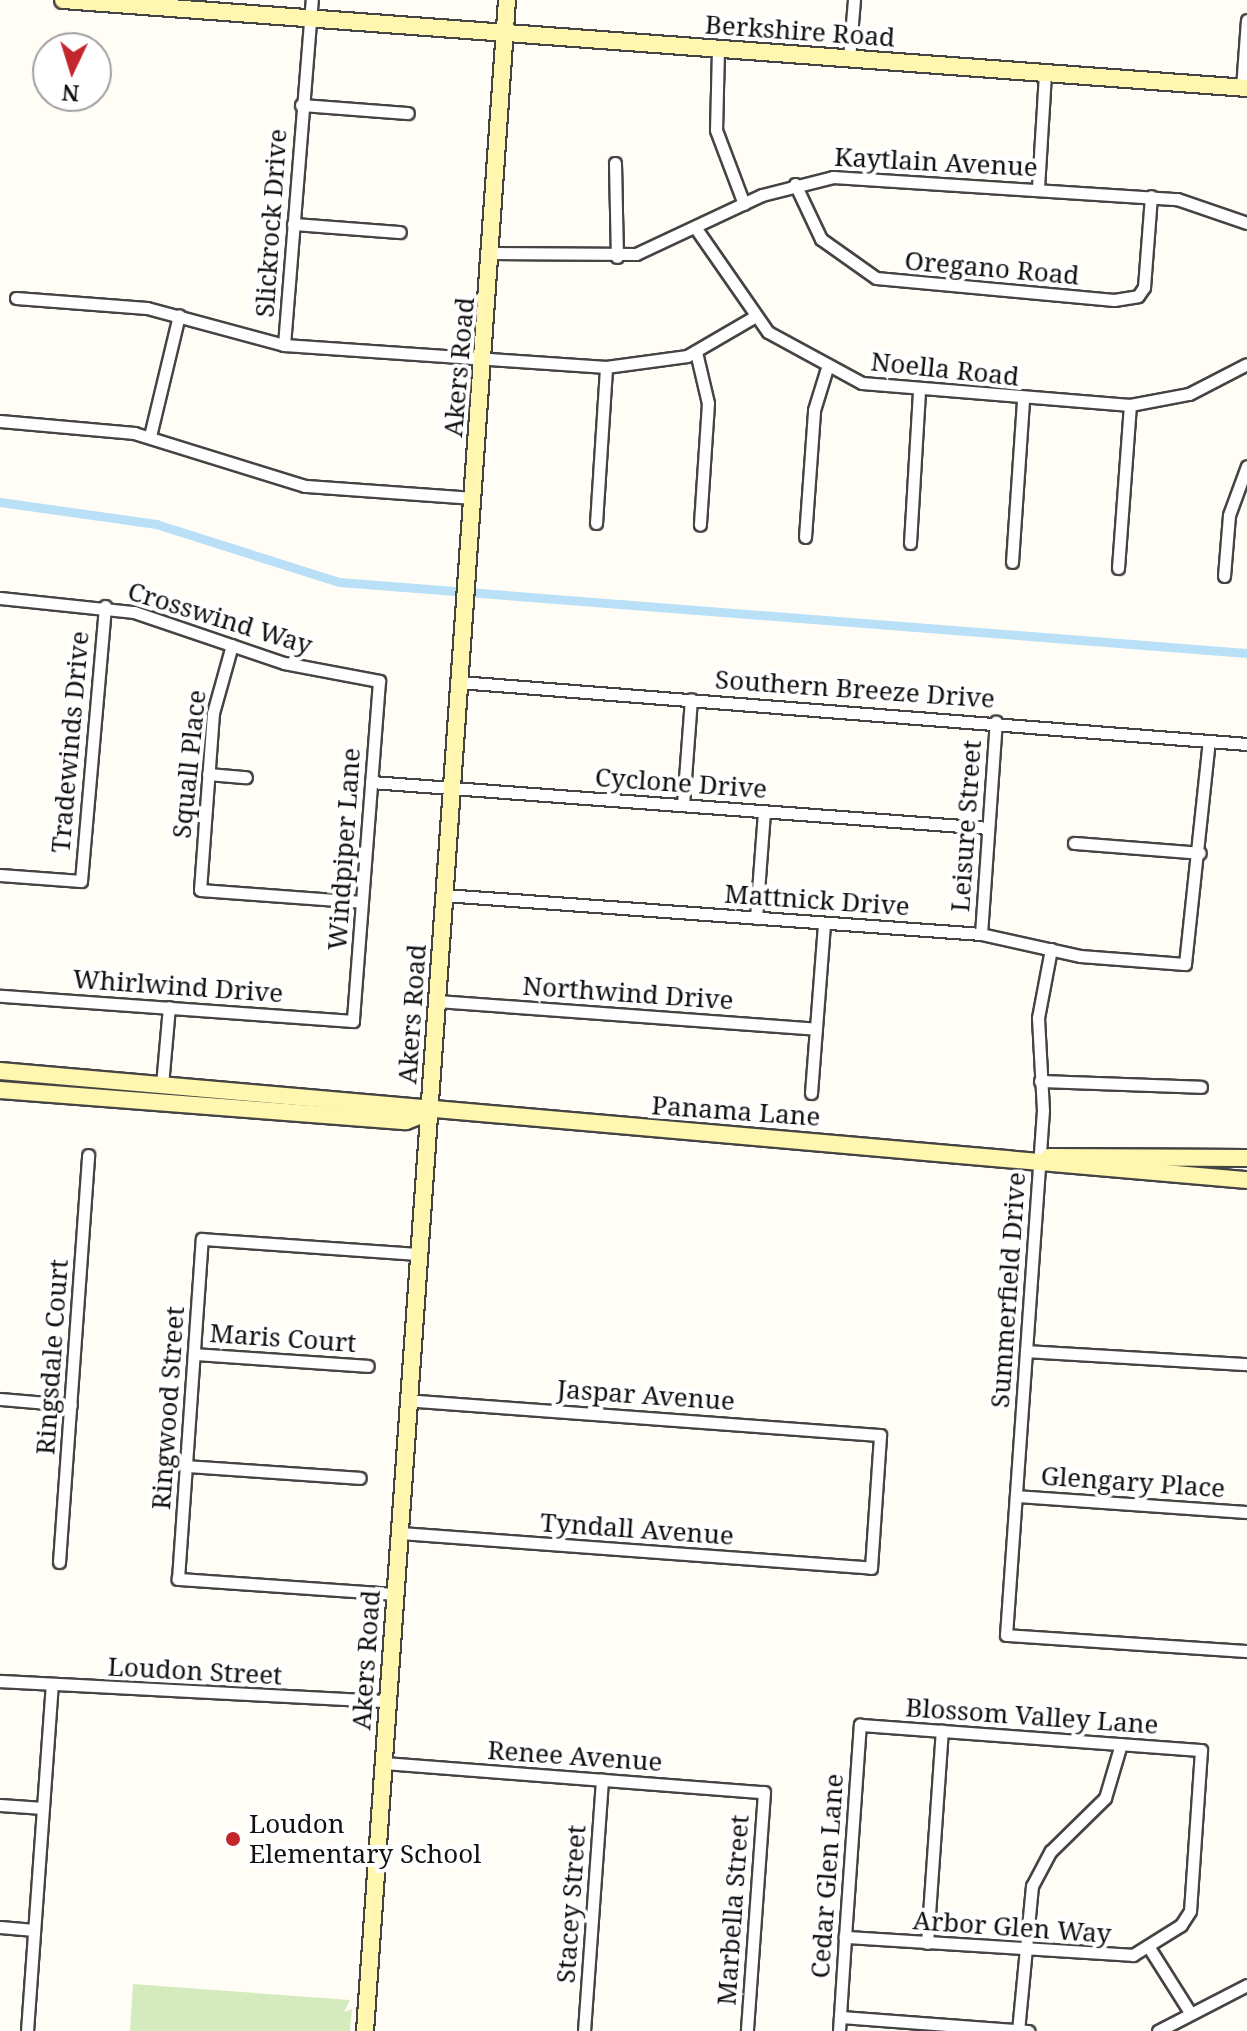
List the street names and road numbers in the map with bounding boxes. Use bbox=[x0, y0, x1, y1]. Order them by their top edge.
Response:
street label: Berkshire Road bbox=[704, 9, 896, 53]
street label: Slickrock Drive bbox=[249, 128, 293, 318]
street label: Kaytlain Avenue bbox=[834, 141, 1038, 183]
street label: Oregano Road bbox=[903, 245, 1081, 291]
street label: Akers Road bbox=[437, 296, 481, 438]
street label: Noella Road bbox=[869, 346, 1021, 392]
street label: Crosswind Way bbox=[124, 575, 316, 661]
street label: Tradewinds Drive bbox=[45, 630, 95, 854]
street label: Southern Breeze Drive bbox=[714, 664, 996, 714]
street label: Squall Place bbox=[166, 688, 212, 840]
street label: Leisure Street bbox=[944, 739, 988, 913]
street label: Windpiper Lane bbox=[321, 747, 367, 951]
street label: Cyclone Drive bbox=[594, 761, 768, 805]
street label: Mattnick Drive bbox=[723, 878, 911, 922]
street label: Akers Road bbox=[392, 943, 432, 1085]
street label: Whirlwind Drive bbox=[72, 963, 284, 1009]
street label: Northwind Drive bbox=[521, 970, 735, 1016]
street label: Panama Lane bbox=[651, 1090, 821, 1132]
street label: Summerfield Drive bbox=[984, 1171, 1032, 1409]
street label: Ringsdale Court bbox=[30, 1258, 74, 1456]
street label: Ringwood Street bbox=[145, 1305, 191, 1511]
street label: Maris Court bbox=[209, 1317, 357, 1359]
street label: Jaspar Avenue bbox=[556, 1373, 736, 1417]
street label: Glengary Place bbox=[1040, 1460, 1226, 1504]
street label: Tyndall Avenue bbox=[539, 1507, 735, 1551]
street label: Akers Road bbox=[346, 1589, 386, 1731]
street label: Loudon Street bbox=[107, 1651, 283, 1691]
street label: Blossom Valley Lane bbox=[904, 1692, 1160, 1740]
street label: Renee Avenue bbox=[487, 1734, 663, 1778]
street label: Cedar Glen Lane bbox=[804, 1773, 850, 1979]
street label: Marbella Street bbox=[711, 1814, 755, 2006]
street label: Stacey Street bbox=[550, 1824, 592, 1984]
street label: Arbor Glen Way bbox=[912, 1905, 1112, 1949]

